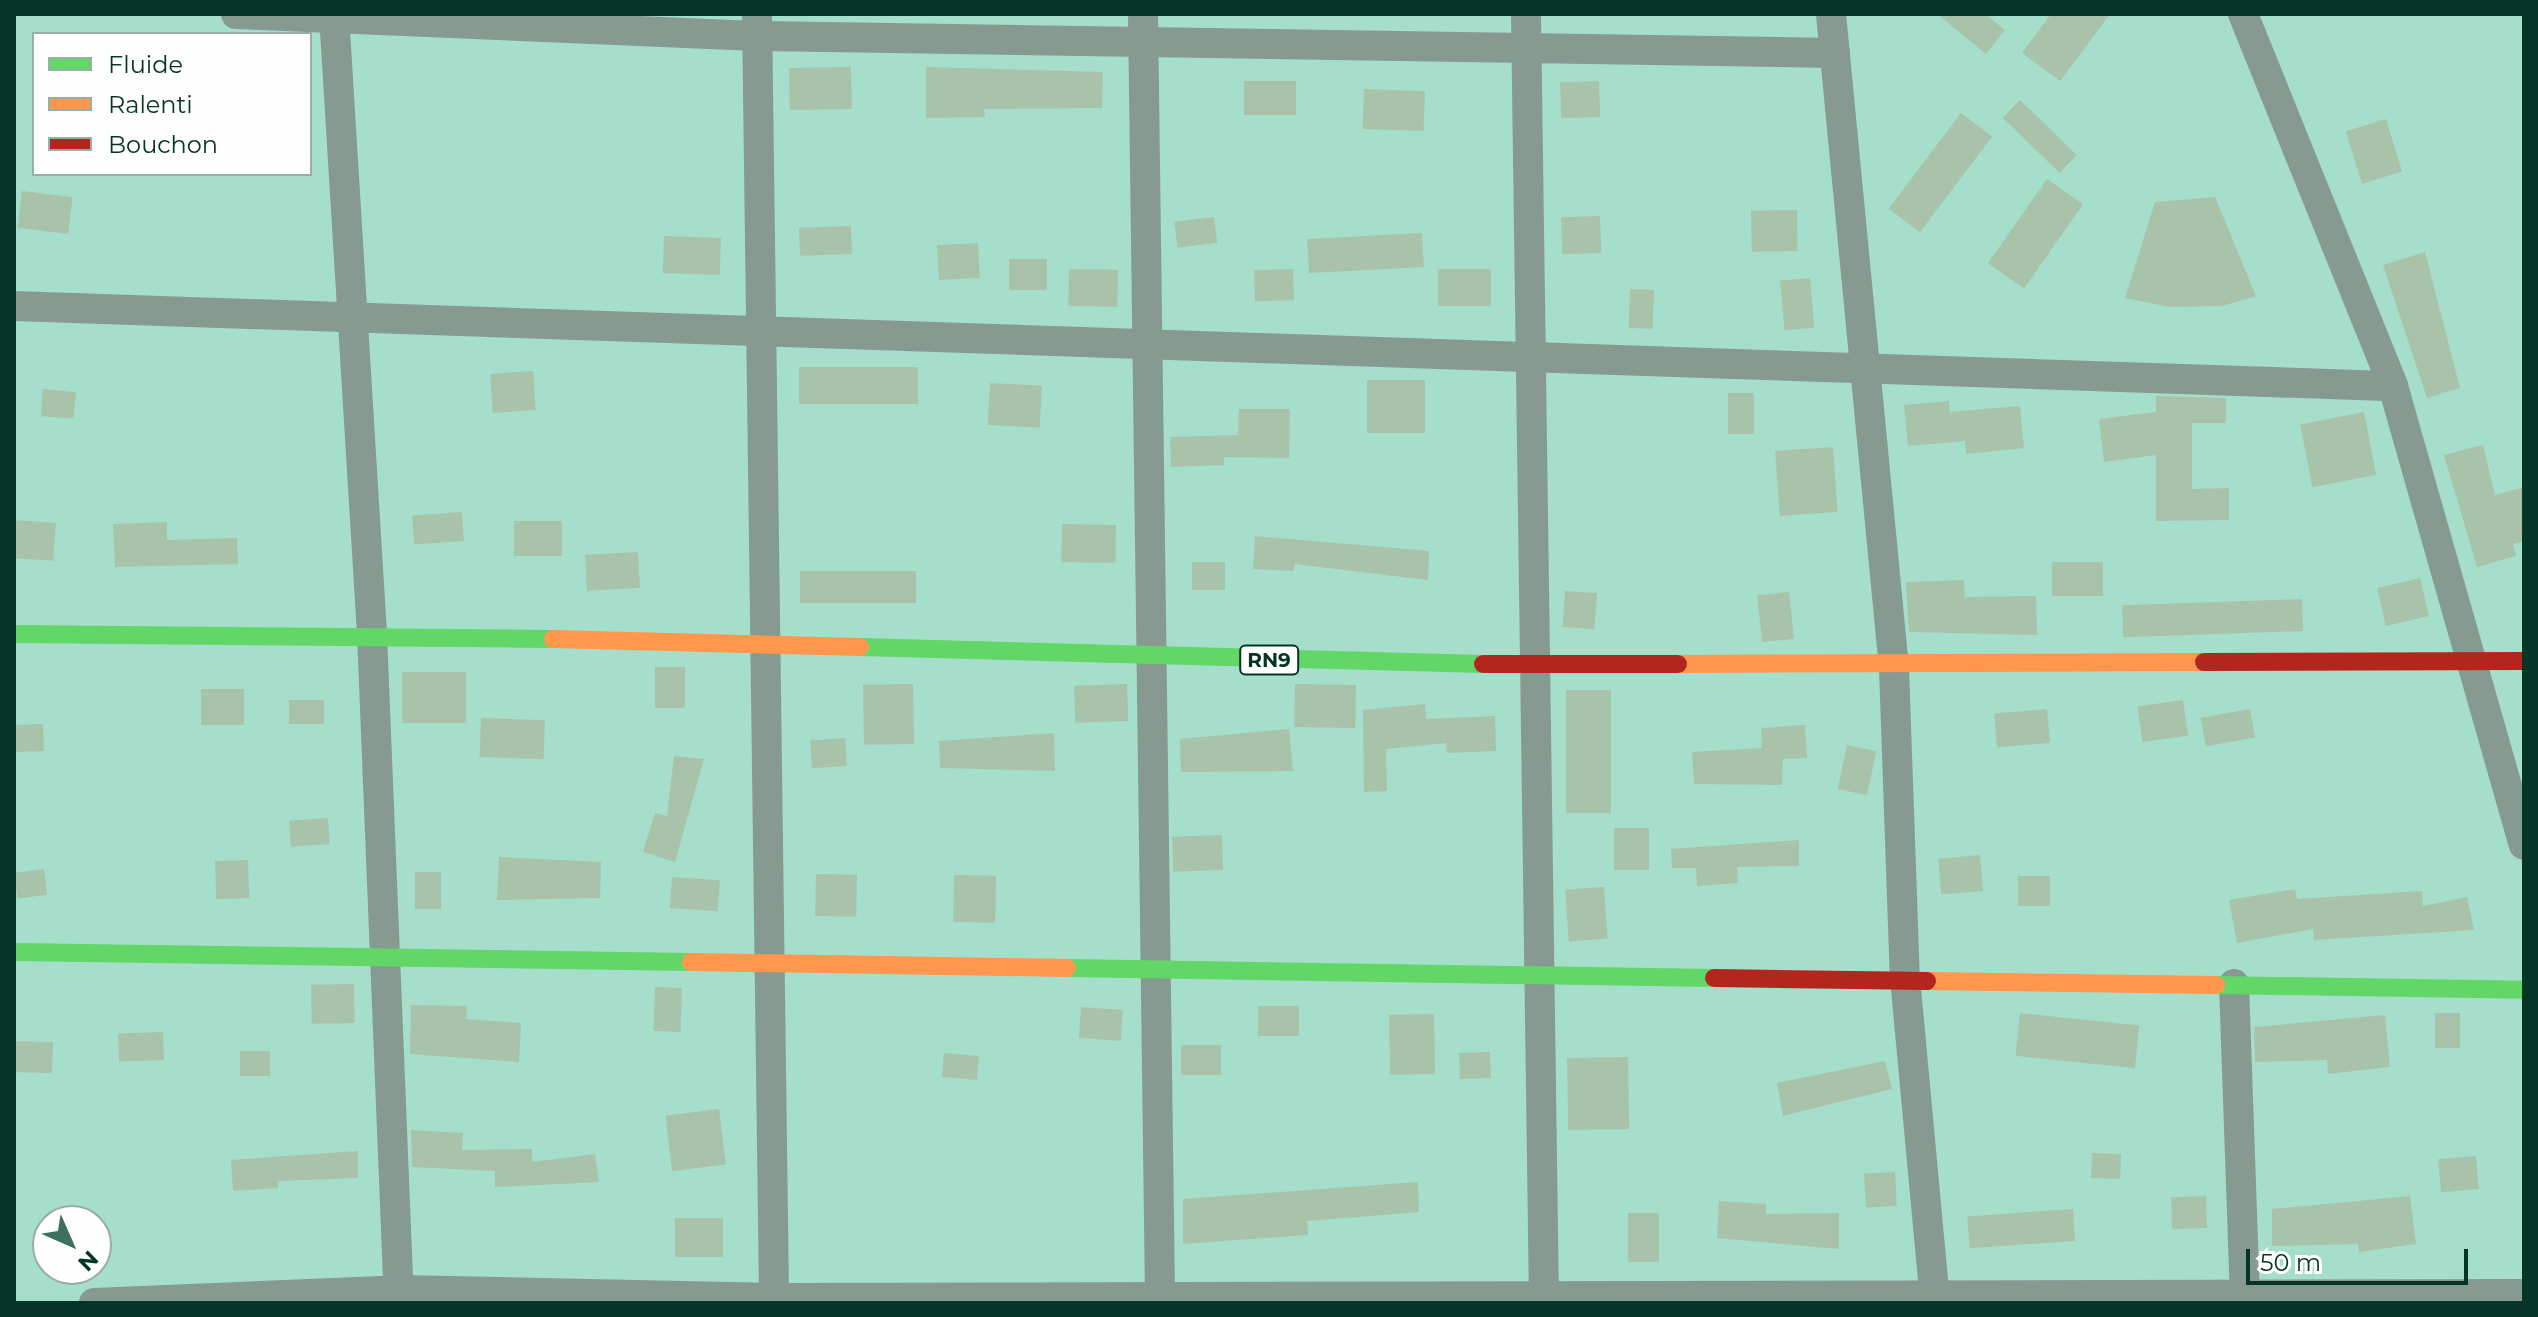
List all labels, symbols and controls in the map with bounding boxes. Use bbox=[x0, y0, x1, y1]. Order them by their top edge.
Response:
legend bbox=[32, 32, 312, 176]
text: Fluide bbox=[108, 50, 183, 79]
text: Ralenti bbox=[108, 90, 193, 119]
text: Bouchon bbox=[108, 130, 218, 159]
road number: RN9 bbox=[1239, 644, 1299, 676]
north arrow bbox=[32, 1205, 112, 1285]
scale bar bbox=[2250, 1233, 2472, 1283]
text: N bbox=[72, 1245, 104, 1277]
text: 50 m bbox=[2260, 1248, 2321, 1277]

